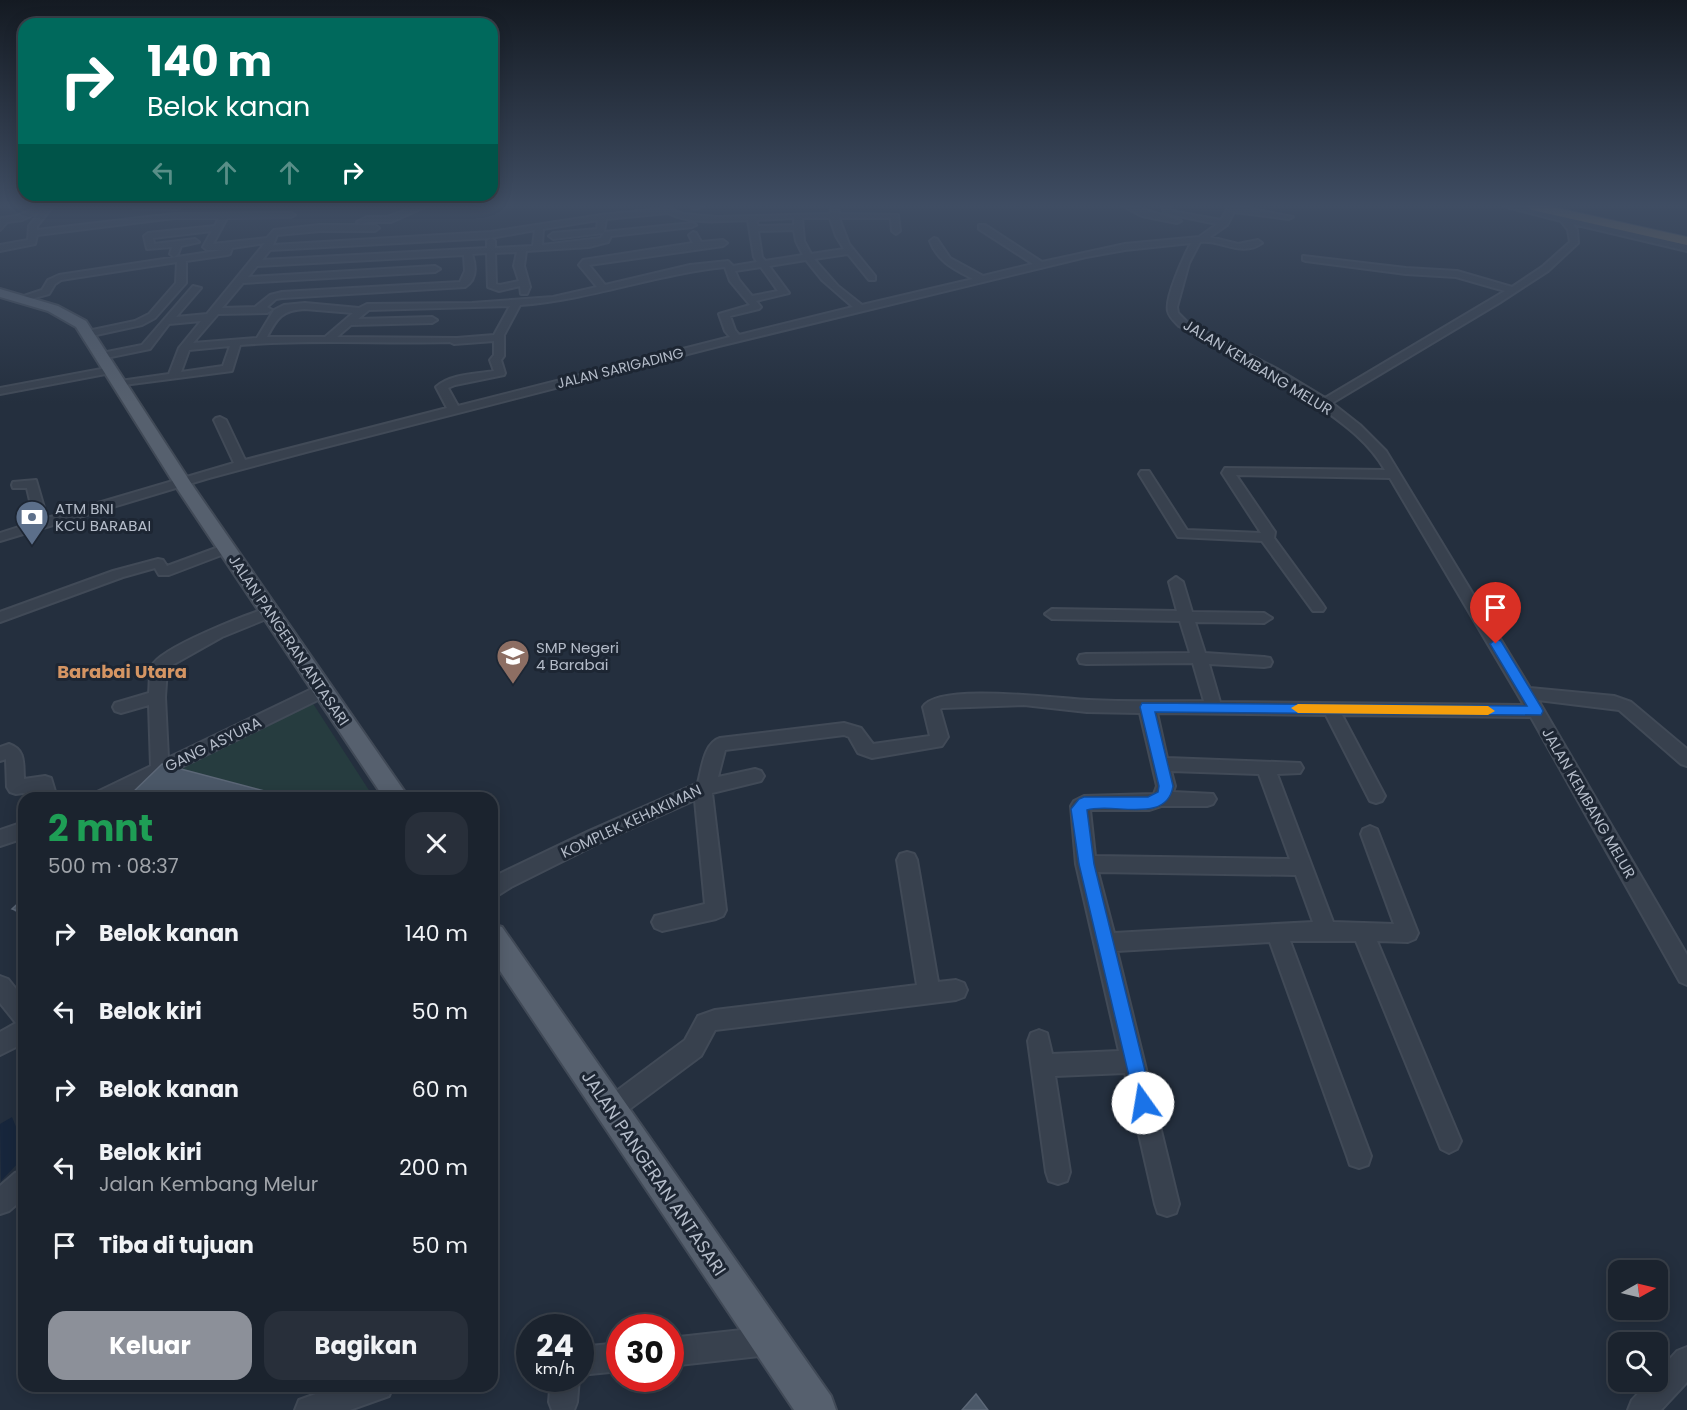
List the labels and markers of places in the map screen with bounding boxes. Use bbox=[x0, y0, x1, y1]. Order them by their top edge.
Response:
place label: ATM BNI KCU BARABAI bbox=[55, 498, 151, 536]
bank icon: ATM BNI KCU BARABAI bbox=[14, 499, 50, 546]
pin bbox=[1470, 582, 1521, 644]
place label: SMP Negeri 4 Barabai bbox=[536, 637, 619, 675]
school or university icon: SMP Negeri 4 Barabai bbox=[495, 638, 531, 685]

